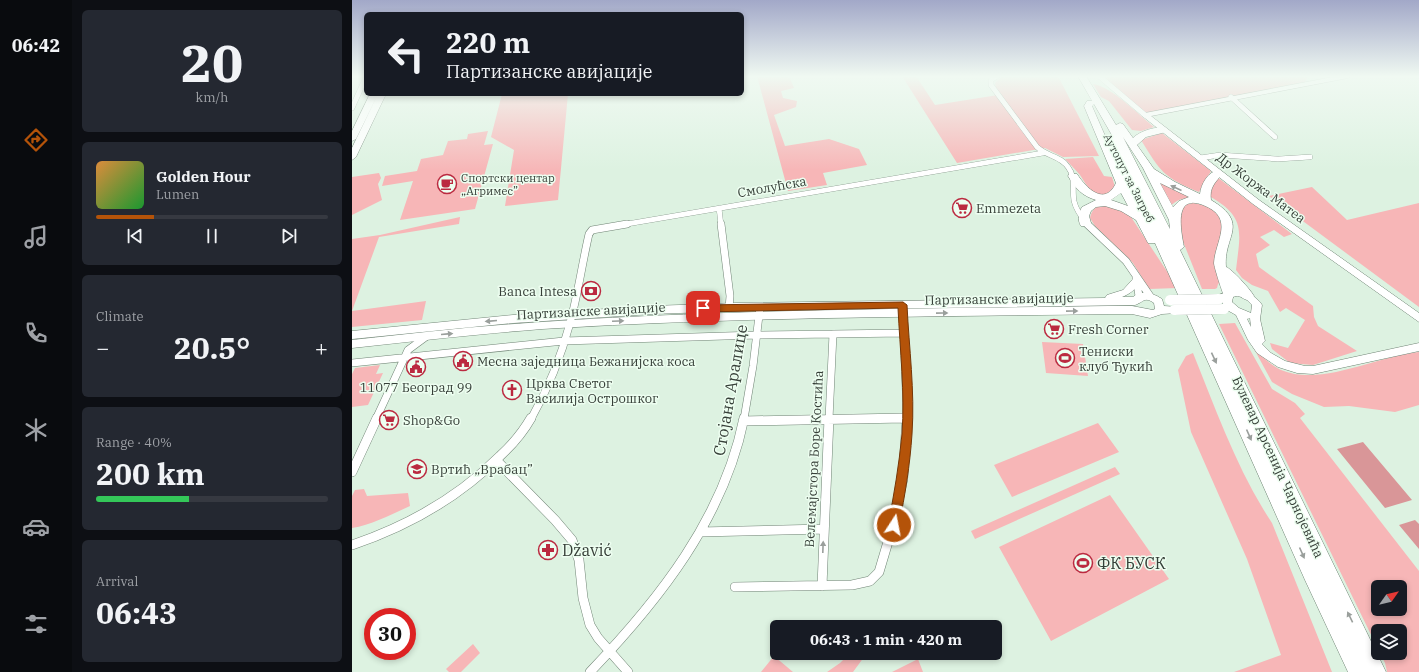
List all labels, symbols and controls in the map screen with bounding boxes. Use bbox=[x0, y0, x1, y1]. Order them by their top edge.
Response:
text: 220 m bbox=[446, 24, 530, 61]
icon: left bbox=[380, 28, 432, 80]
text: 20 bbox=[181, 29, 243, 96]
text: 06:42 bbox=[12, 34, 60, 57]
text: Партизанске авијације bbox=[446, 60, 653, 83]
text: km/h bbox=[196, 89, 228, 106]
icon: directions bbox=[22, 126, 50, 154]
street label: Аутопут за Загреб bbox=[1101, 131, 1157, 225]
street label: Др Жоржа Матеа bbox=[1213, 149, 1309, 227]
text: Golden Hour bbox=[156, 167, 251, 186]
place label: Спортски центар „Агримес” bbox=[461, 171, 555, 198]
cafe icon: Спортски центар „Агримес” bbox=[436, 173, 458, 195]
street label: Смолућска bbox=[736, 173, 808, 201]
one-way arrow bbox=[1170, 185, 1182, 191]
text: Lumen bbox=[156, 186, 199, 203]
supermarket icon: Emmezeta bbox=[951, 197, 973, 219]
place label: Emmezeta bbox=[976, 200, 1041, 217]
icon: music bbox=[22, 223, 50, 251]
icon: previous bbox=[124, 225, 146, 247]
icon: pause bbox=[201, 225, 223, 247]
icon: next bbox=[278, 225, 300, 247]
bank icon: Banca Intesa bbox=[580, 280, 602, 302]
place label: Banca Intesa bbox=[498, 283, 577, 300]
street label: Партизанске авијације bbox=[924, 289, 1074, 309]
pin bbox=[686, 291, 720, 325]
icon: arrive bbox=[692, 297, 714, 319]
street label: Партизанске авијације bbox=[516, 299, 666, 323]
text: Climate bbox=[96, 308, 143, 325]
one-way arrow bbox=[1066, 308, 1079, 314]
one-way arrow bbox=[936, 310, 949, 316]
one-way arrow bbox=[485, 318, 497, 325]
one-way arrow bbox=[612, 318, 625, 324]
supermarket icon: Fresh Corner bbox=[1043, 318, 1065, 340]
icon: phone bbox=[22, 319, 50, 347]
place label: Fresh Corner bbox=[1068, 321, 1149, 338]
street label: Стојана Аралице bbox=[709, 323, 751, 457]
text: 20.5° bbox=[174, 328, 250, 367]
one-way arrow bbox=[440, 331, 453, 338]
text: − bbox=[96, 333, 109, 362]
text: + bbox=[315, 333, 328, 362]
place label: Тениски клуб Ђукић bbox=[1079, 343, 1153, 375]
sports icon: Тениски клуб Ђукић bbox=[1054, 347, 1076, 369]
public building icon: Месна заједница Бежанијска коса bbox=[452, 350, 474, 372]
one-way arrow bbox=[1211, 352, 1217, 364]
place label: Месна заједница Бежанијска коса bbox=[477, 353, 695, 370]
public building icon: 11077 Београд 99 bbox=[405, 356, 427, 378]
street label: Велемајстора Боре Костића bbox=[801, 370, 827, 548]
street label: Булевар Арсенија Чарнојевића bbox=[1228, 373, 1328, 561]
place label: Црква Светог Василија Острошког bbox=[526, 375, 658, 407]
place label: 11077 Београд 99 bbox=[360, 379, 472, 396]
church icon: Црква Светог Василија Острошког bbox=[501, 379, 523, 401]
supermarket icon: Shop&Go bbox=[378, 409, 400, 431]
place label: Shop&Go bbox=[403, 412, 460, 429]
icon: climate bbox=[22, 416, 50, 444]
one-way arrow bbox=[1246, 429, 1252, 441]
text: Range · 40% bbox=[96, 434, 172, 451]
text: 200 km bbox=[96, 454, 205, 493]
school or university icon: Вртић „Врабац” bbox=[406, 458, 428, 480]
place label: Вртић „Врабац” bbox=[431, 461, 533, 478]
position arrow bbox=[873, 504, 915, 546]
icon: car bbox=[22, 513, 50, 541]
pharmacy icon: Džavić bbox=[537, 539, 559, 561]
place label: Džavić bbox=[562, 540, 612, 560]
one-way arrow bbox=[820, 541, 827, 553]
one-way arrow bbox=[1299, 548, 1305, 559]
sports icon: ФК БУСК bbox=[1072, 552, 1094, 574]
place label: ФК БУСК bbox=[1097, 553, 1166, 573]
text: Arrival bbox=[96, 573, 138, 590]
north arrow bbox=[1371, 580, 1407, 616]
map controls bbox=[1371, 580, 1407, 660]
text: 06:43 bbox=[96, 593, 177, 632]
speed limit sign: 30 bbox=[364, 608, 416, 660]
icon: filters bbox=[22, 610, 50, 638]
one-way arrow bbox=[1347, 611, 1353, 622]
button: layers bbox=[1371, 624, 1407, 660]
text: 06:43 · 1 min · 420 m bbox=[810, 630, 962, 649]

